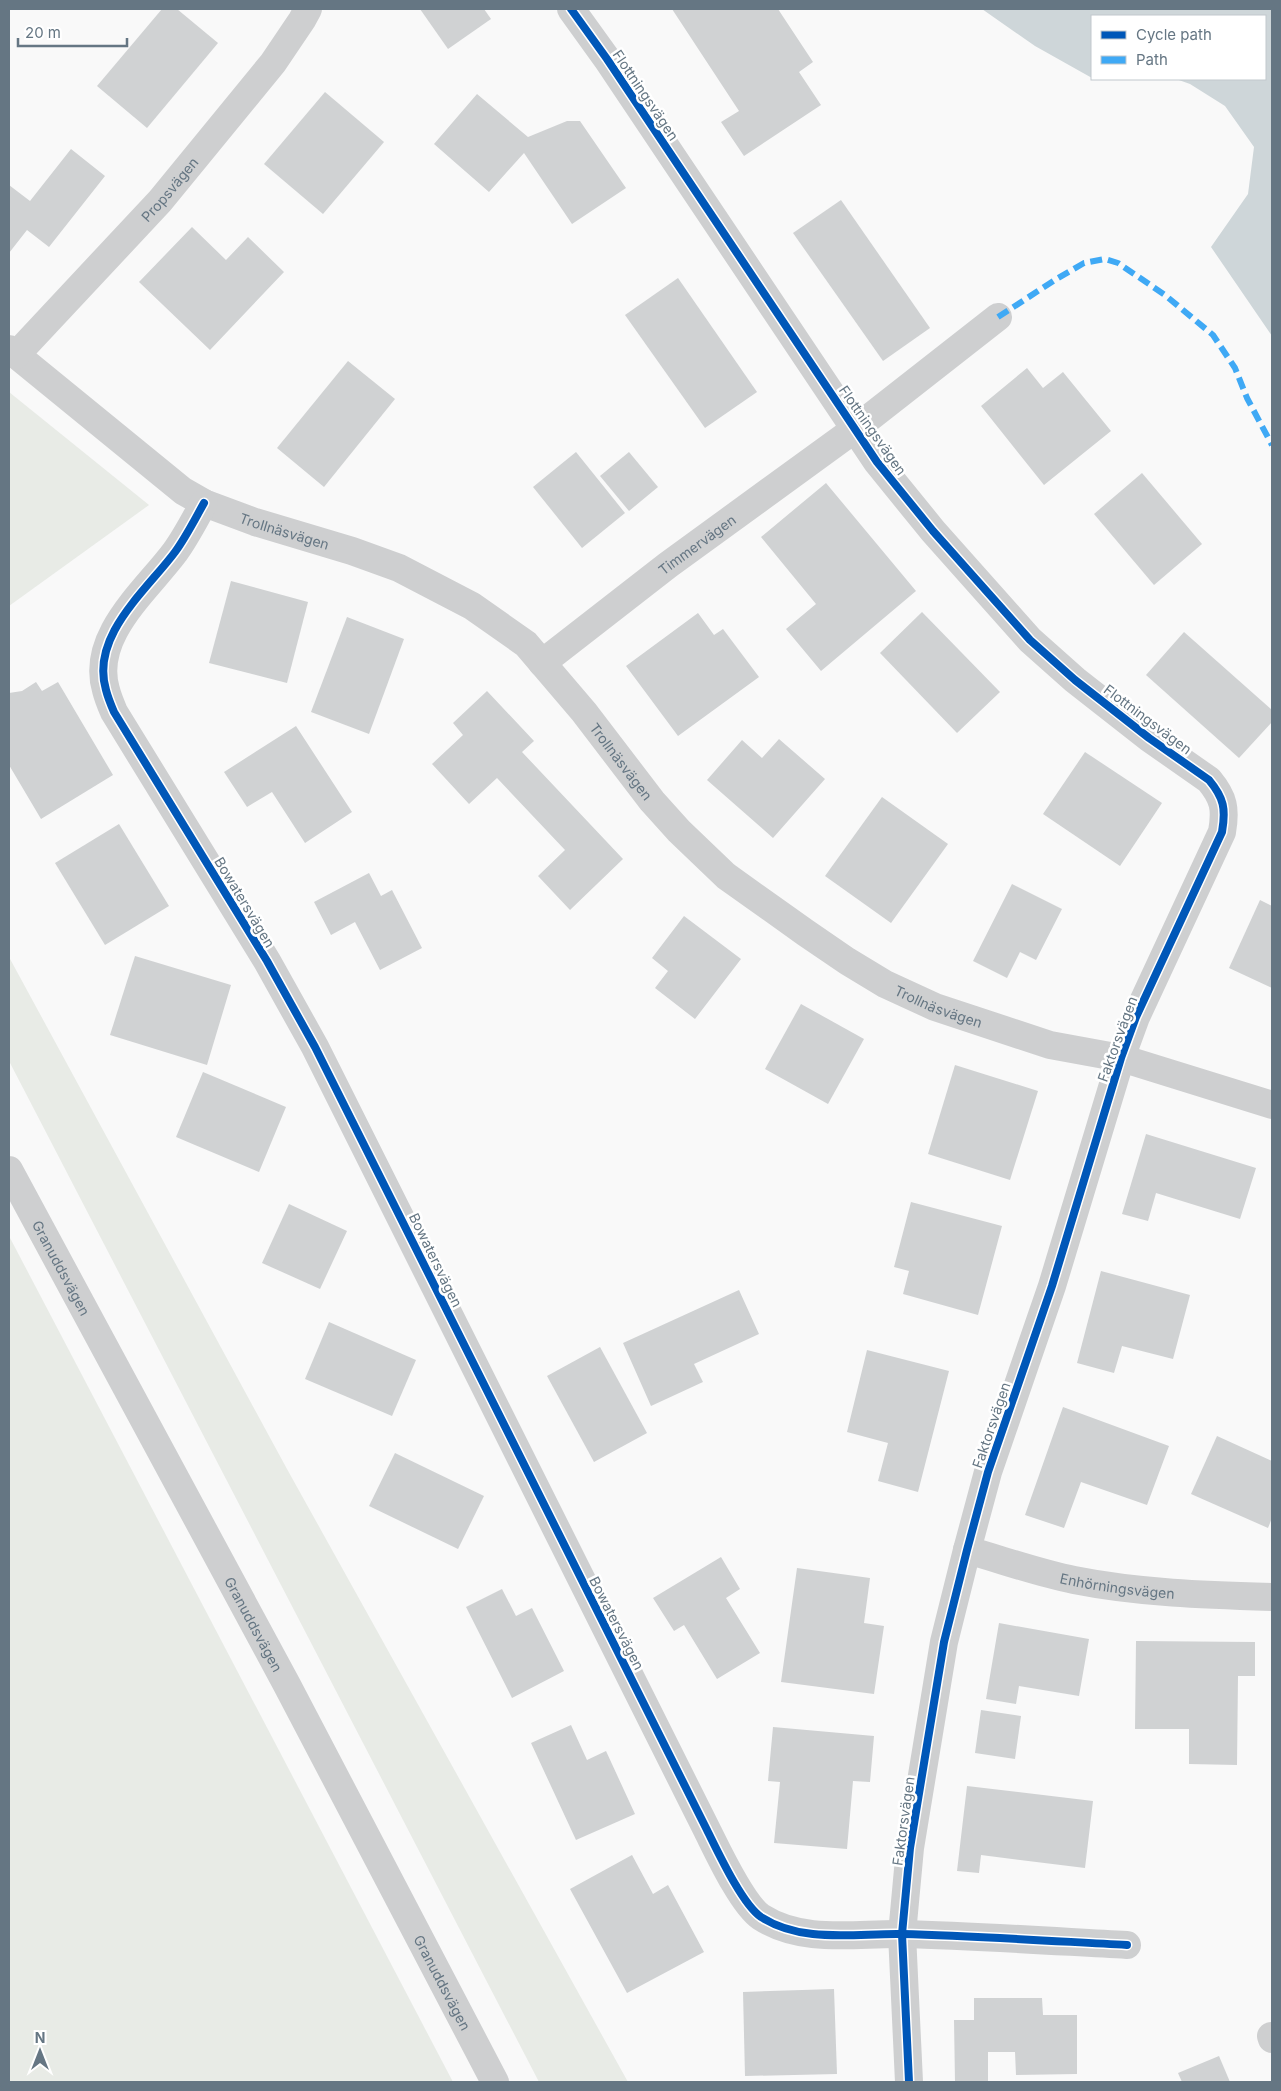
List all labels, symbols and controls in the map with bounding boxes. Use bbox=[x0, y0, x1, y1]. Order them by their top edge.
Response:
scale bar bbox=[18, 15, 126, 47]
legend bbox=[1091, 15, 1266, 80]
text: 20 m bbox=[25, 23, 61, 42]
text: Cycle path bbox=[1136, 25, 1212, 44]
street label: Flottningsvägen bbox=[609, 47, 683, 143]
text: Path bbox=[1136, 50, 1168, 69]
street label: Propsvägen bbox=[137, 153, 201, 225]
street label: Flottningsvägen bbox=[836, 382, 910, 478]
street label: Trollnäsvägen bbox=[237, 509, 331, 552]
street label: Timmervägen bbox=[655, 510, 739, 578]
street label: Flottningsvägen bbox=[1101, 680, 1195, 758]
street label: Trollnäsvägen bbox=[587, 719, 656, 803]
street label: Bowatersvägen bbox=[211, 854, 279, 950]
street label: Trollnäsvägen bbox=[892, 981, 985, 1031]
street label: Faktorsvägen bbox=[1094, 994, 1140, 1084]
street label: Bowatersvägen bbox=[406, 1210, 466, 1310]
street label: Granuddsvägen bbox=[29, 1217, 94, 1318]
street label: Faktorsvägen bbox=[968, 1380, 1014, 1470]
street label: Enhörningsvägen bbox=[1059, 1569, 1175, 1601]
street label: Bowatersvägen bbox=[586, 1573, 648, 1673]
street label: Granuddsvägen bbox=[222, 1574, 287, 1675]
street label: Faktorsvägen bbox=[888, 1775, 918, 1867]
street label: Granuddsvägen bbox=[411, 1932, 475, 2033]
north arrow bbox=[15, 2026, 65, 2076]
text: N bbox=[35, 2029, 45, 2046]

